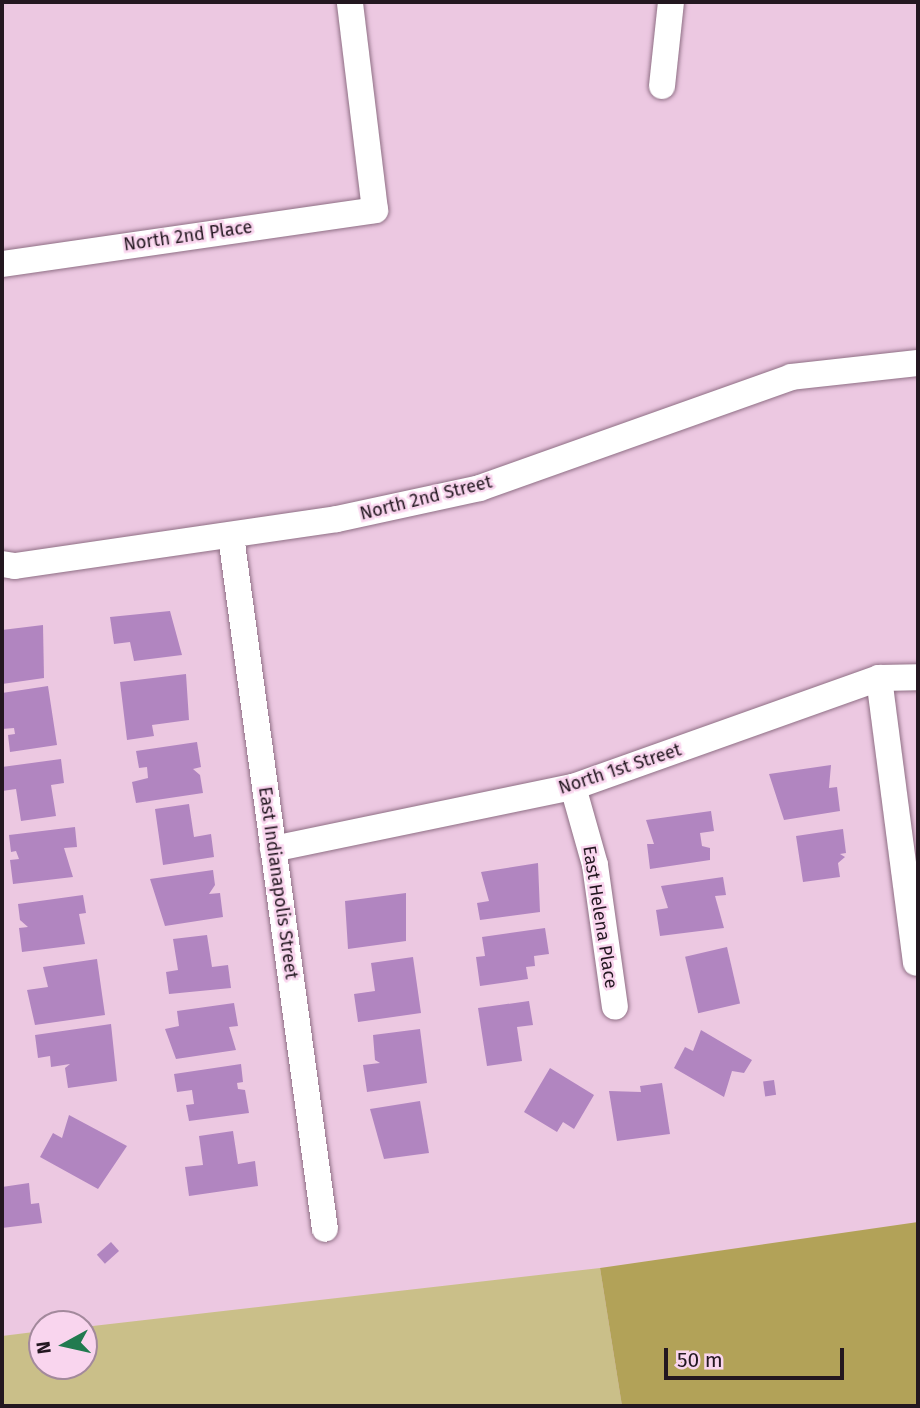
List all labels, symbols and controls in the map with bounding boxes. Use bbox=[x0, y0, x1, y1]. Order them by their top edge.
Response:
street label: North 2nd Place bbox=[122, 216, 254, 256]
street label: North 2nd Street bbox=[358, 471, 494, 525]
street label: North 1st Street bbox=[556, 739, 684, 799]
street label: East Indianapolis Street bbox=[254, 785, 302, 981]
street label: East Helena Place bbox=[578, 844, 622, 990]
north arrow bbox=[28, 1310, 98, 1380]
scale bar bbox=[668, 1334, 848, 1378]
text: N bbox=[31, 1340, 56, 1356]
text: 50 m bbox=[677, 1347, 723, 1373]

